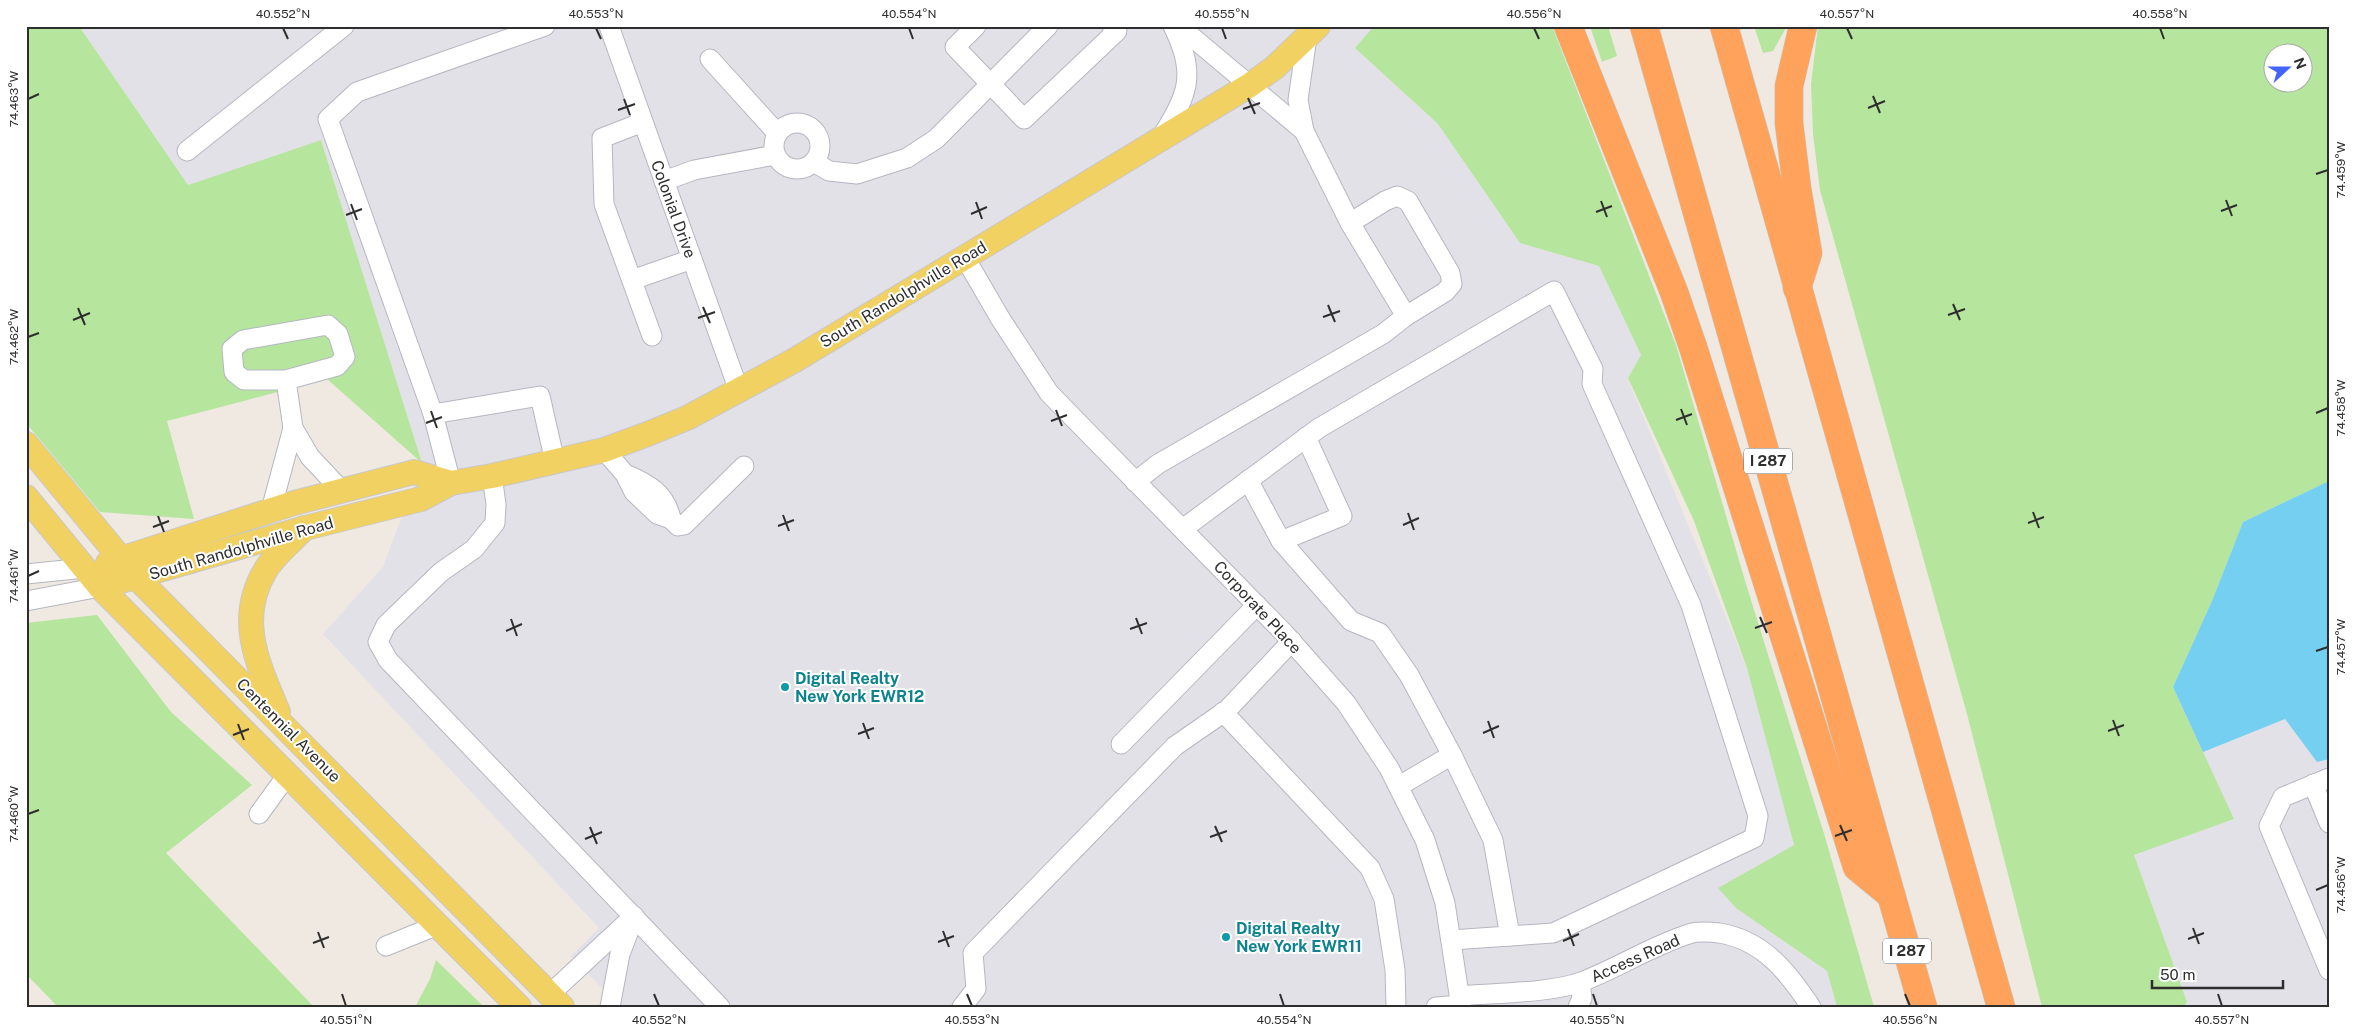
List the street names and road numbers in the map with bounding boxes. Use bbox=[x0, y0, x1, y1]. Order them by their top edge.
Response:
street label: Colonial Drive bbox=[647, 158, 700, 261]
street label: South Randolphville Road bbox=[817, 237, 990, 352]
road number: I 287 bbox=[1744, 448, 1792, 474]
street label: South Randolphville Road bbox=[147, 513, 336, 584]
street label: Corporate Place bbox=[1210, 557, 1305, 658]
street label: Centennial Avenue bbox=[233, 674, 345, 786]
street label: Access Road bbox=[1588, 930, 1683, 987]
road number: I 287 bbox=[1883, 938, 1931, 964]

